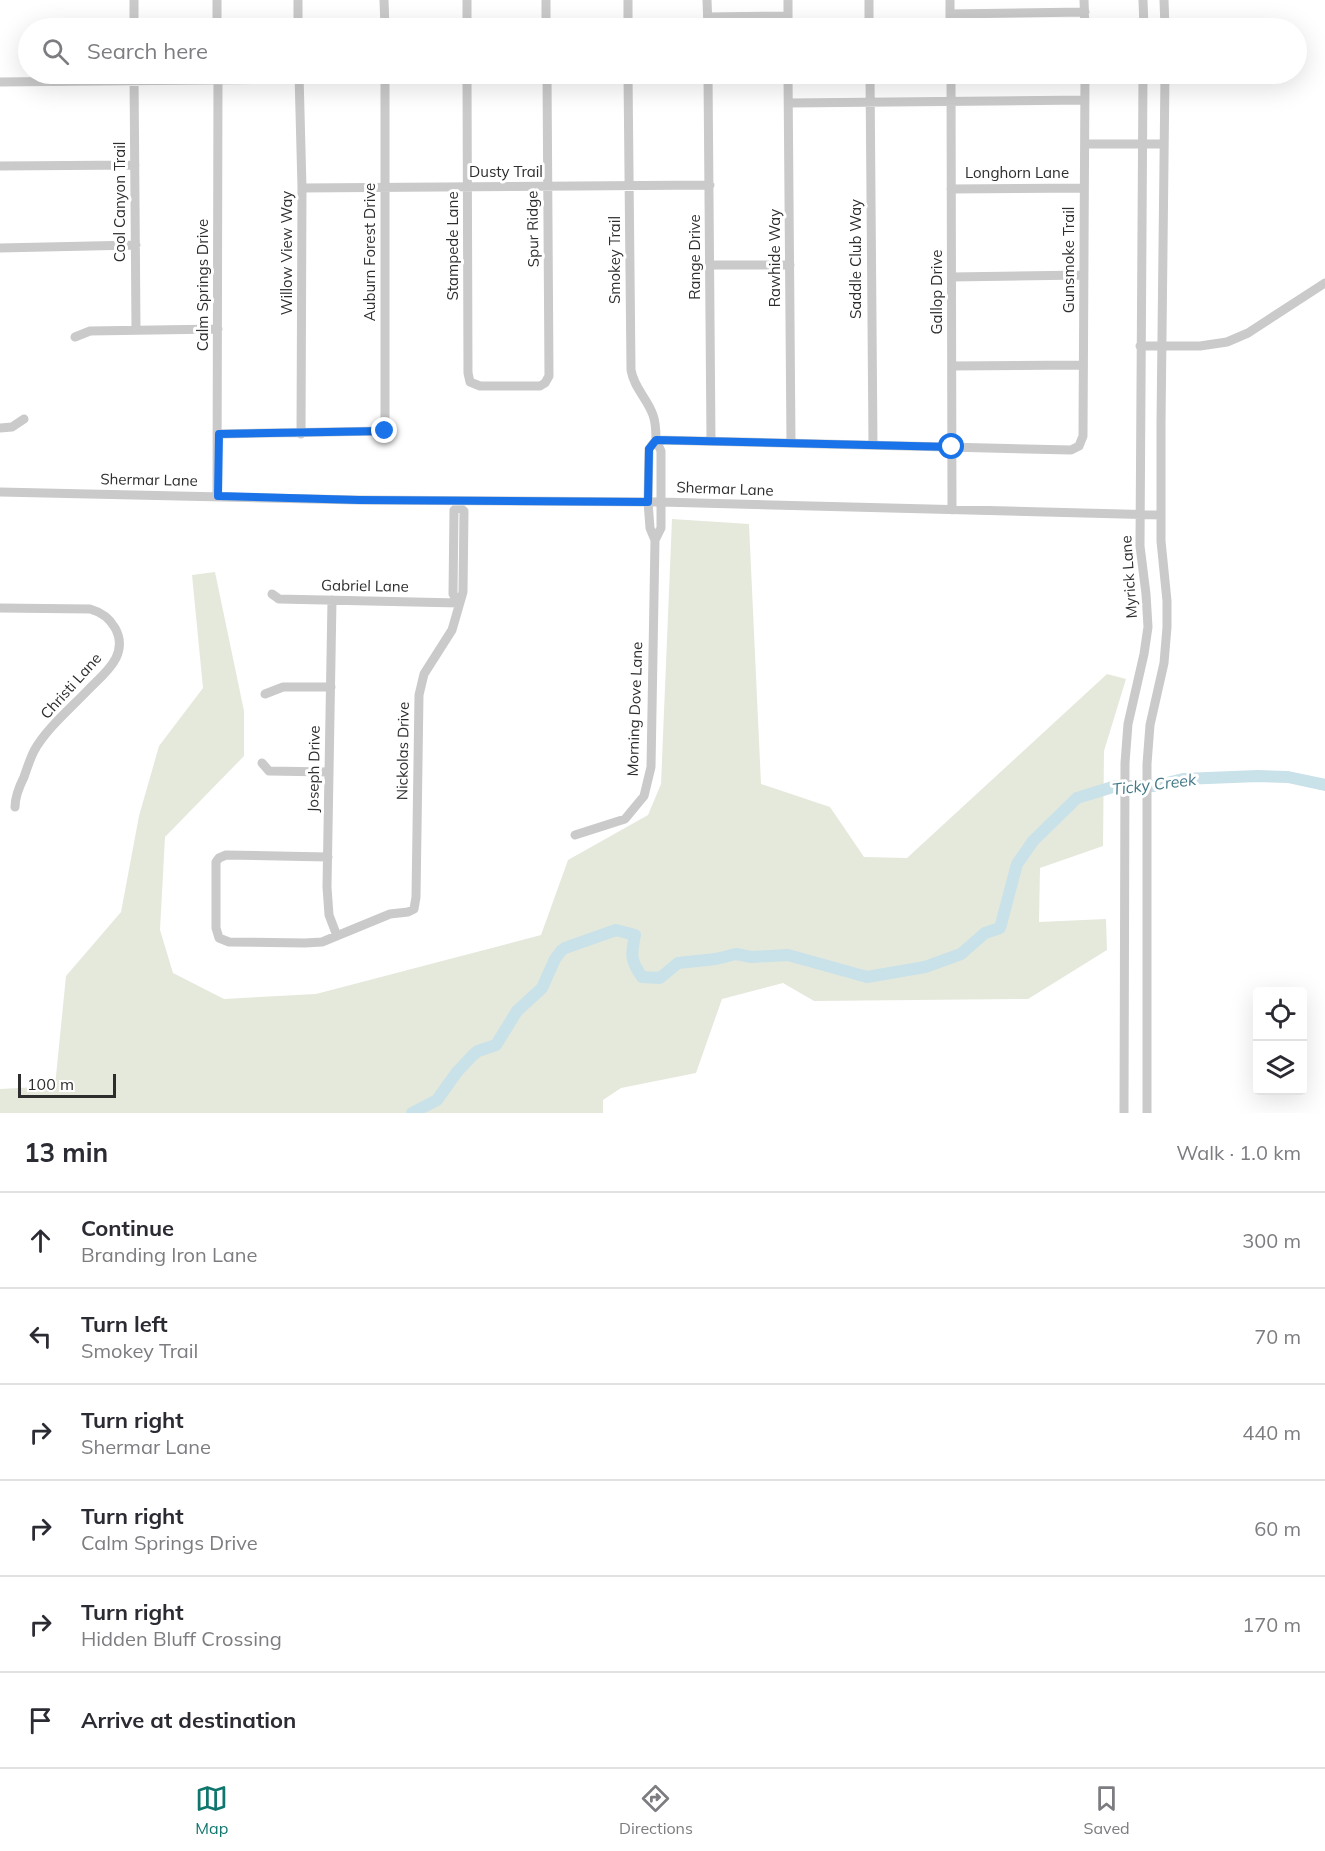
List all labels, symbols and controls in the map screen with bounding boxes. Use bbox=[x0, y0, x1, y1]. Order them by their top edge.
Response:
search box bbox=[18, 18, 1307, 84]
icon: search bbox=[39, 35, 72, 68]
text: Search here bbox=[87, 37, 208, 65]
street label: Cool Canyon Trail bbox=[110, 142, 129, 262]
street label: Dusty Trail bbox=[469, 162, 543, 181]
street label: Longhorn Lane bbox=[965, 163, 1069, 182]
street label: Auburn Forest Drive bbox=[360, 183, 379, 321]
street label: Willow View Way bbox=[277, 191, 296, 315]
street label: Stampede Lane bbox=[443, 191, 462, 301]
street label: Spur Ridge bbox=[522, 191, 543, 267]
street label: Saddle Club Way bbox=[846, 199, 865, 319]
street label: Gunsmoke Trail bbox=[1059, 207, 1078, 313]
street label: Rawhide Way bbox=[765, 209, 784, 307]
street label: Range Drive bbox=[685, 214, 704, 300]
street label: Smokey Trail bbox=[605, 216, 624, 304]
street label: Calm Springs Drive bbox=[193, 219, 212, 351]
street label: Gallop Drive bbox=[927, 250, 946, 334]
route end bbox=[371, 417, 397, 443]
route start bbox=[938, 433, 964, 459]
street label: Shermar Lane bbox=[100, 469, 198, 490]
street label: Shermar Lane bbox=[676, 477, 774, 500]
street label: Myrick Lane bbox=[1116, 535, 1141, 619]
street label: Gabriel Lane bbox=[321, 575, 409, 596]
street label: Morning Dove Lane bbox=[623, 641, 646, 777]
street label: Christi Lane bbox=[36, 649, 105, 723]
street label: Nickolas Drive bbox=[392, 702, 413, 800]
street label: Joseph Drive bbox=[303, 725, 324, 813]
water label: Ticky Creek bbox=[1111, 769, 1198, 799]
map controls bbox=[1253, 987, 1307, 1095]
button: locate bbox=[1253, 987, 1307, 1041]
button: layers bbox=[1253, 1041, 1307, 1095]
scale bar bbox=[18, 1071, 116, 1098]
text: 100 m bbox=[27, 1074, 74, 1094]
text: 13 min bbox=[24, 1136, 108, 1169]
text: Walk · 1.0 km bbox=[1176, 1140, 1301, 1165]
text: Continue bbox=[81, 1214, 174, 1242]
icon: ahead bbox=[24, 1224, 57, 1257]
text: 300 m bbox=[1242, 1228, 1301, 1253]
text: Branding Iron Lane bbox=[81, 1242, 257, 1267]
text: Turn left bbox=[81, 1310, 168, 1338]
icon: left bbox=[24, 1320, 57, 1353]
text: 70 m bbox=[1254, 1324, 1301, 1349]
text: Smokey Trail bbox=[81, 1338, 198, 1363]
text: Turn right bbox=[81, 1406, 184, 1434]
icon: right bbox=[24, 1416, 57, 1449]
text: 440 m bbox=[1242, 1420, 1301, 1445]
text: Shermar Lane bbox=[81, 1434, 211, 1459]
text: Turn right bbox=[81, 1502, 184, 1530]
icon: right bbox=[24, 1512, 57, 1545]
text: 60 m bbox=[1254, 1516, 1301, 1541]
text: Calm Springs Drive bbox=[81, 1530, 258, 1555]
text: Turn right bbox=[81, 1598, 184, 1626]
icon: right bbox=[24, 1608, 57, 1641]
text: 170 m bbox=[1242, 1612, 1301, 1637]
text: Hidden Bluff Crossing bbox=[81, 1626, 282, 1651]
icon: arrive bbox=[24, 1704, 57, 1737]
text: Arrive at destination bbox=[81, 1706, 296, 1734]
tab: Map bbox=[195, 1782, 228, 1838]
tab: Directions bbox=[619, 1782, 693, 1838]
tab: Saved bbox=[1084, 1782, 1130, 1838]

